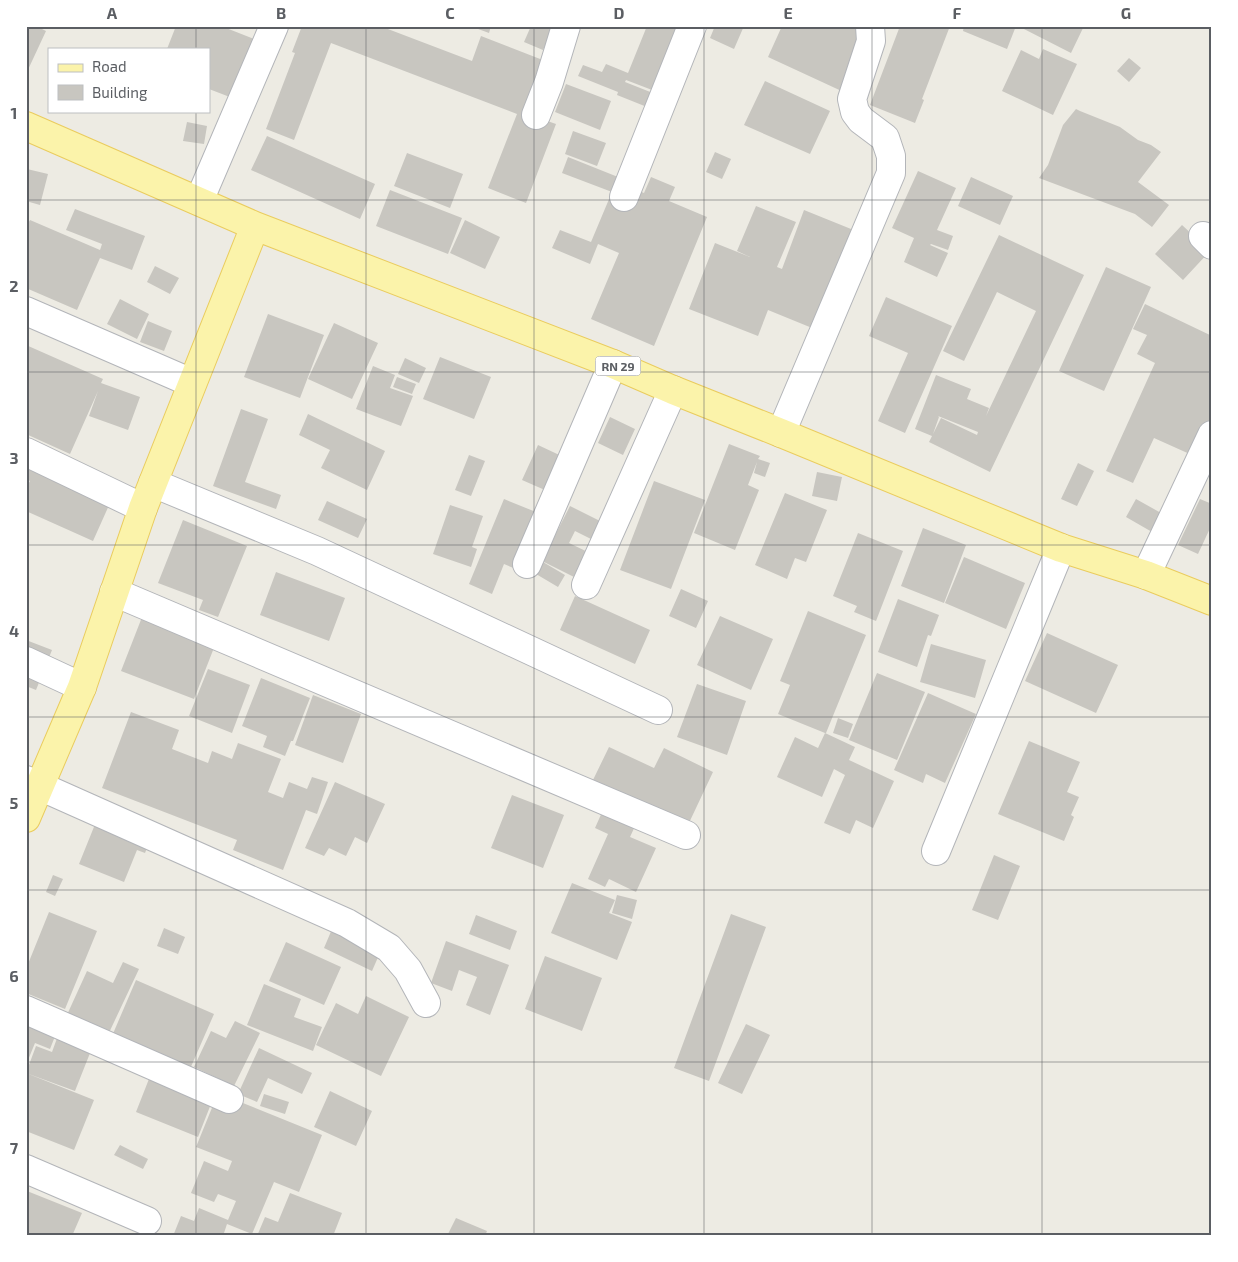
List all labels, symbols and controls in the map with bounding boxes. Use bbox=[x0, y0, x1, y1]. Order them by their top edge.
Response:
text: A bbox=[107, 3, 118, 22]
text: B bbox=[276, 3, 286, 22]
text: C bbox=[445, 3, 455, 22]
text: D bbox=[614, 3, 625, 22]
text: E bbox=[783, 3, 793, 22]
text: F bbox=[953, 3, 962, 22]
text: G bbox=[1121, 3, 1131, 22]
legend bbox=[48, 48, 210, 112]
text: Road bbox=[92, 57, 127, 75]
text: Building bbox=[92, 83, 148, 101]
text: 1 bbox=[11, 103, 17, 122]
text: 2 bbox=[9, 276, 19, 295]
road number: RN 29 bbox=[596, 356, 640, 376]
text: 3 bbox=[9, 448, 19, 467]
text: 4 bbox=[9, 621, 19, 640]
text: 5 bbox=[10, 793, 19, 812]
text: 6 bbox=[9, 966, 19, 985]
text: 7 bbox=[10, 1138, 19, 1157]

